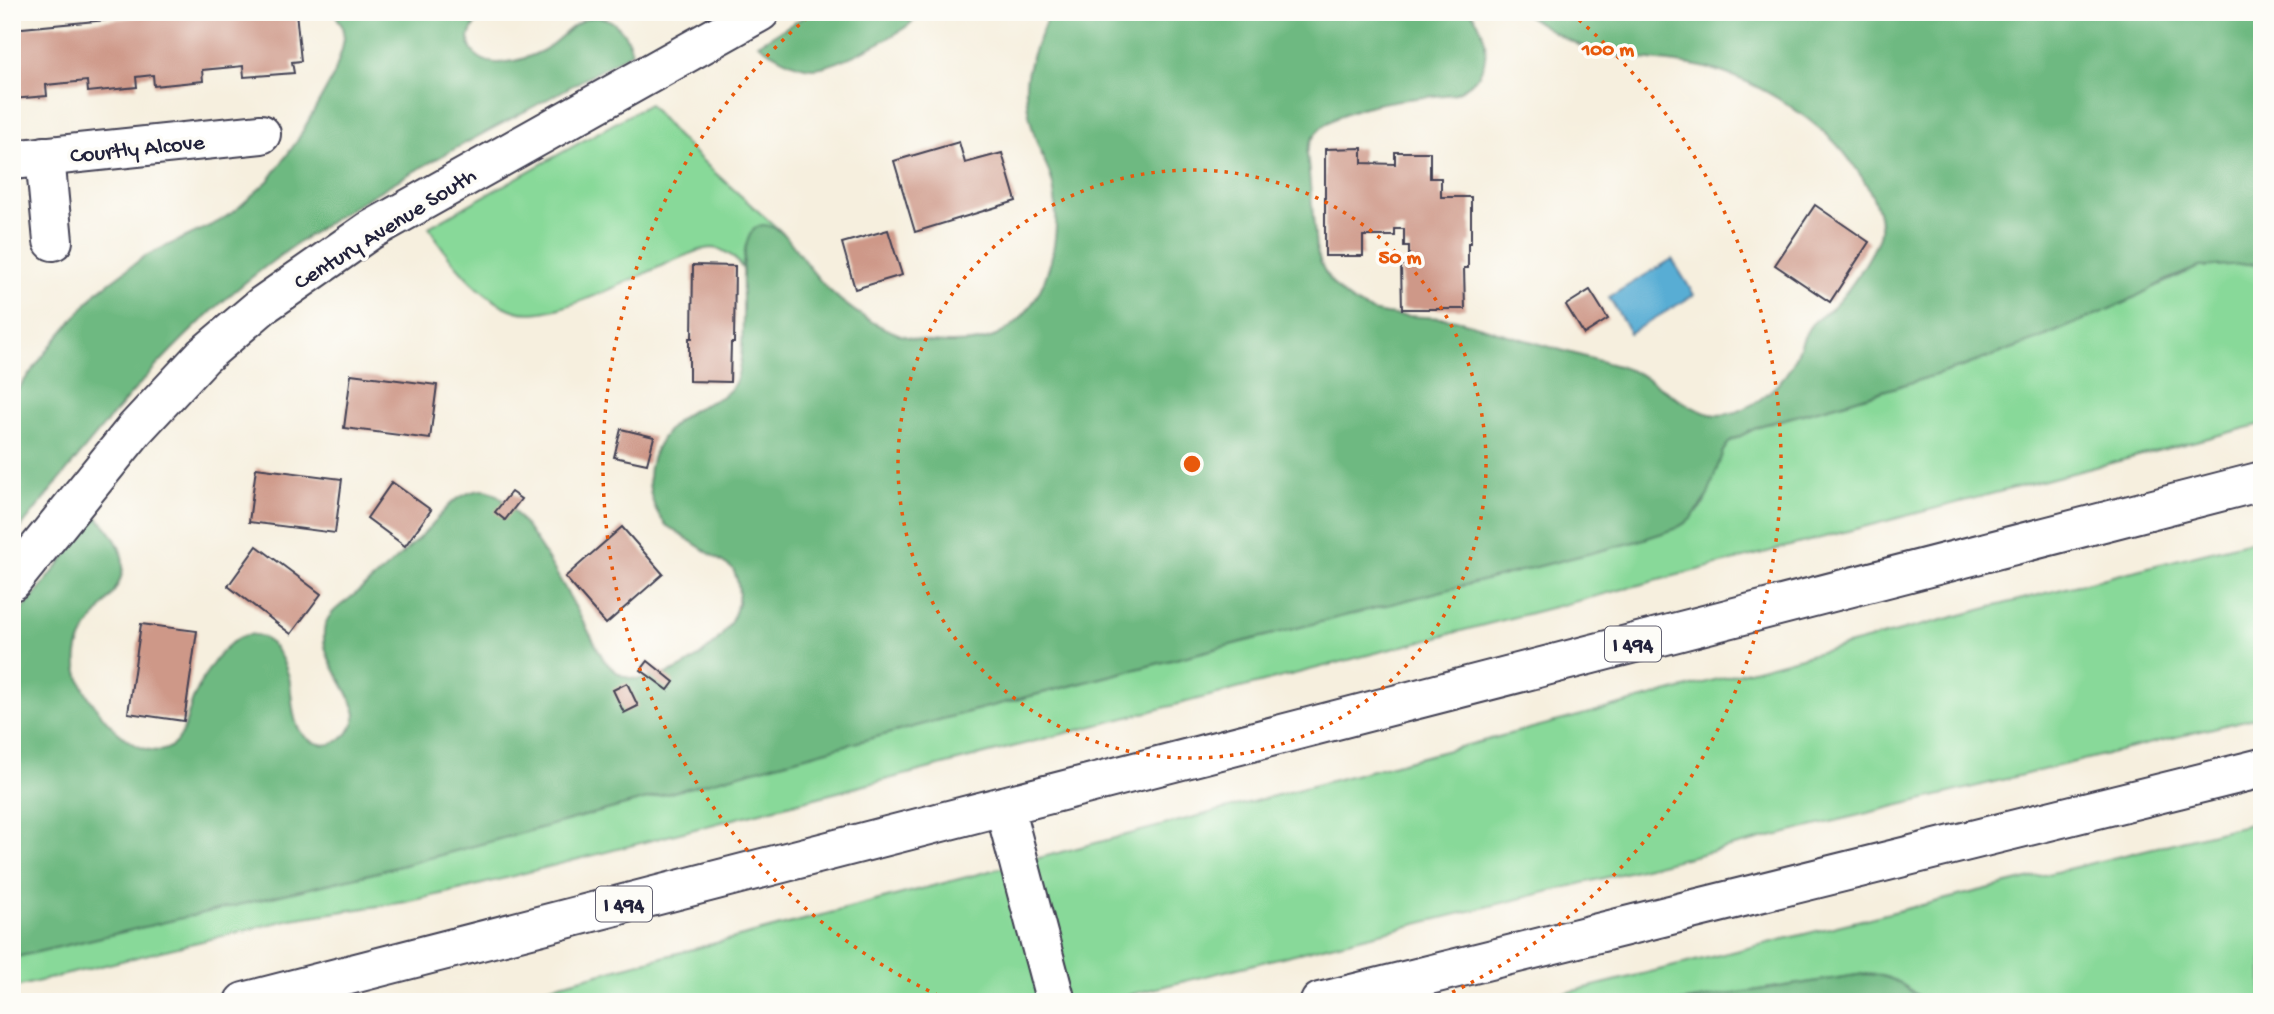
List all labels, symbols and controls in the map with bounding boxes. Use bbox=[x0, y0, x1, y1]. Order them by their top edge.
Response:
text: 100 m bbox=[1581, 39, 1634, 64]
street label: Courtly Alcove bbox=[69, 130, 207, 171]
street label: Century Avenue South bbox=[290, 163, 482, 297]
text: 50 m bbox=[1379, 247, 1422, 272]
centre of rings bbox=[1180, 452, 1204, 476]
road number: I 494 bbox=[1605, 626, 1661, 662]
road number: I 494 bbox=[596, 886, 652, 922]

